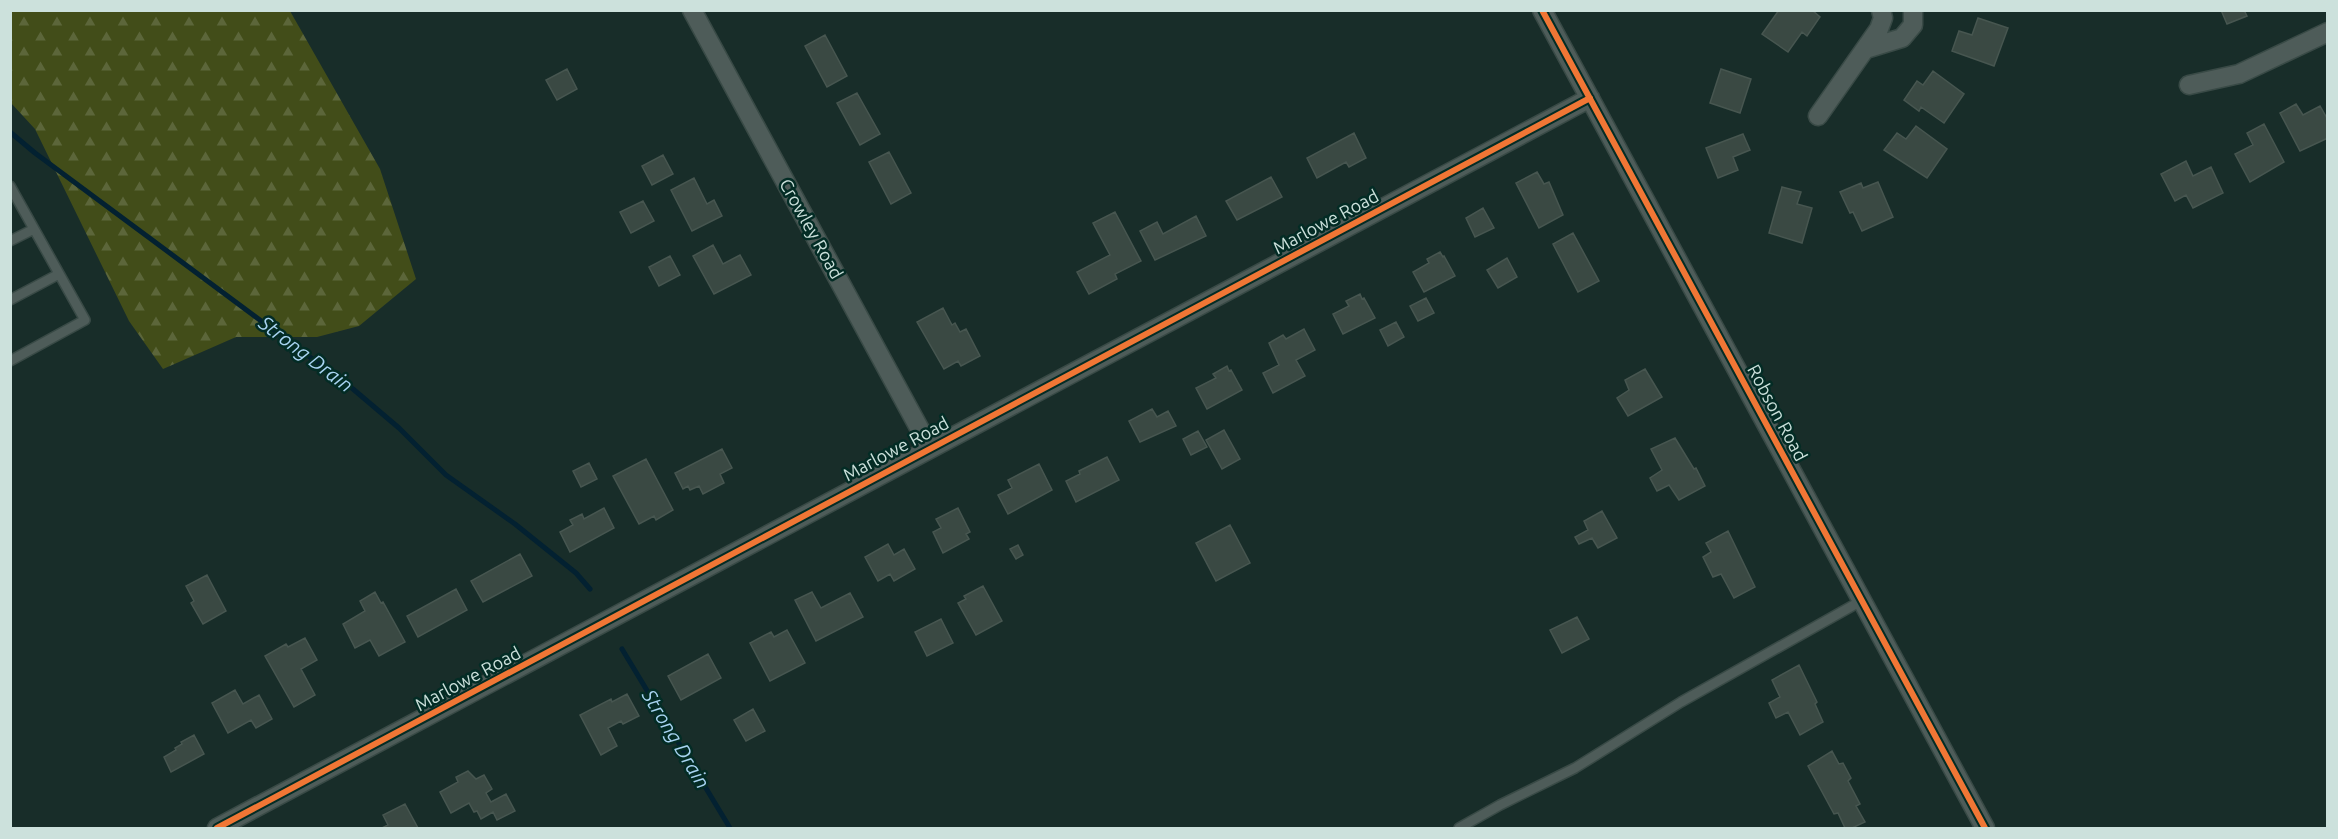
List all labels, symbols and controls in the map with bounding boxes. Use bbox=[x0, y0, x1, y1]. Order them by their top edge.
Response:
street label: Crowley Road bbox=[776, 175, 848, 282]
street label: Marlowe Road bbox=[1269, 185, 1382, 257]
water label: Strong Drain bbox=[254, 310, 358, 396]
street label: Robson Road bbox=[1744, 361, 1812, 464]
street label: Marlowe Road bbox=[839, 412, 952, 484]
street label: Marlowe Road bbox=[411, 642, 524, 714]
water label: Strong Drain bbox=[637, 684, 715, 792]

